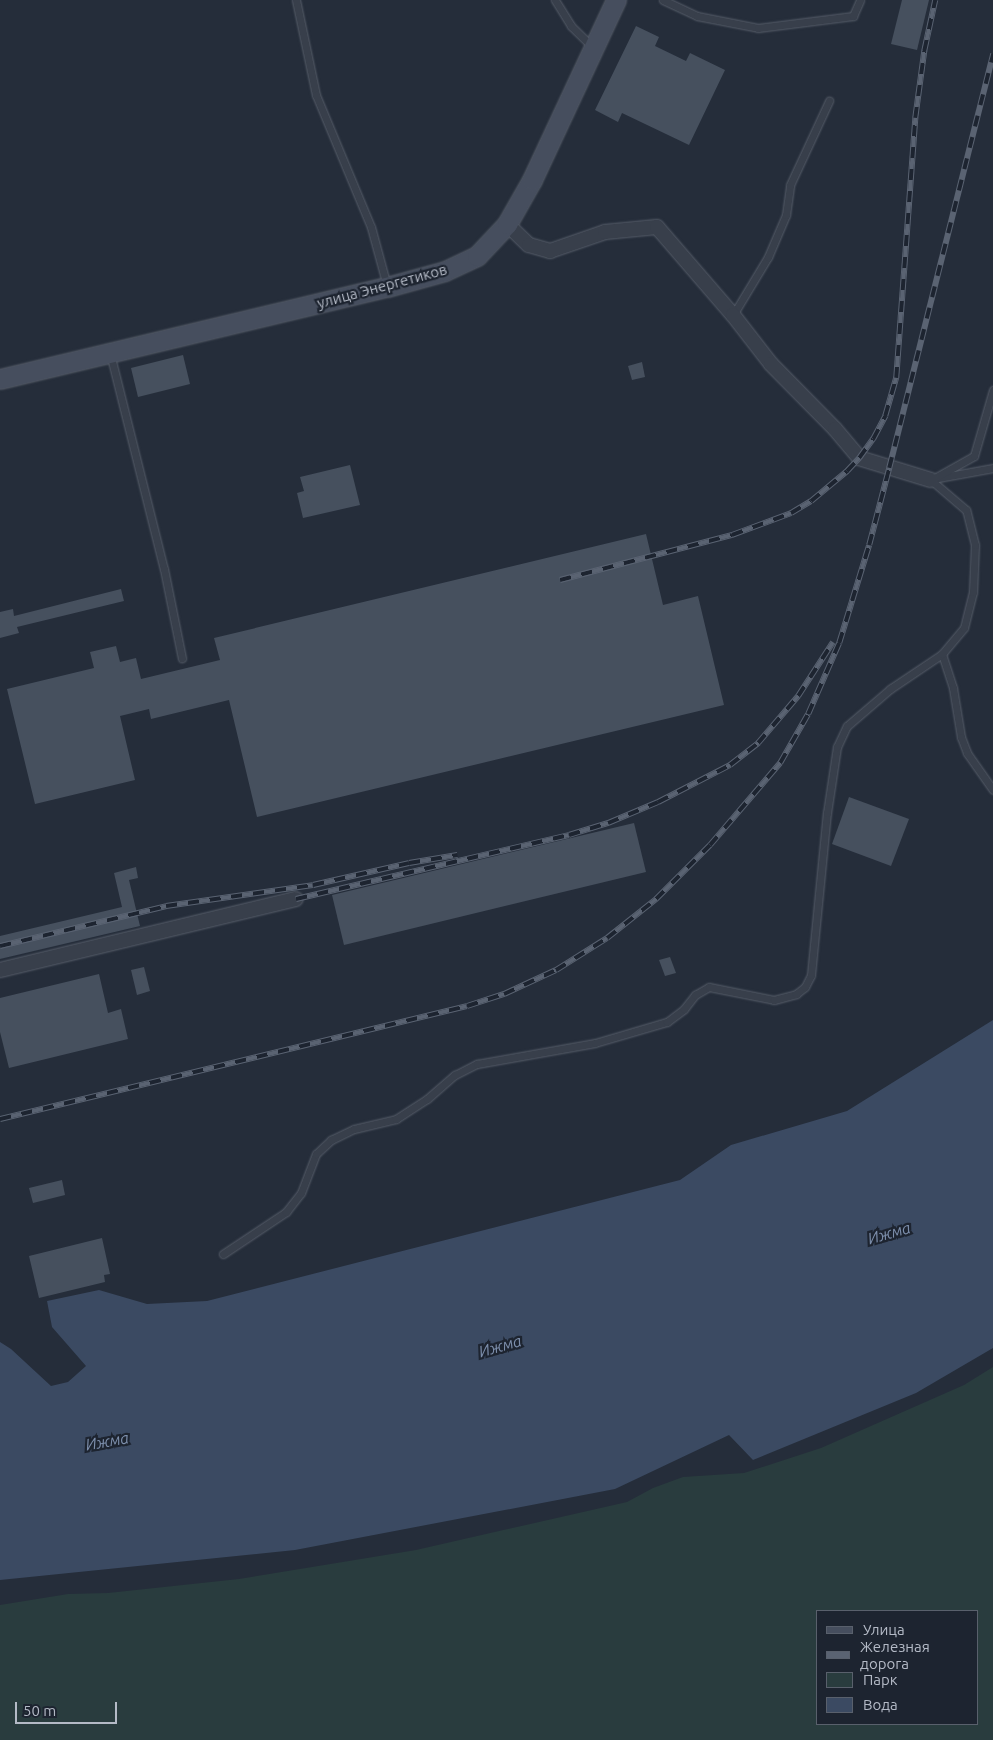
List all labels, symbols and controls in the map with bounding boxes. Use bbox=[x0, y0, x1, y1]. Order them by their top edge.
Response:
street label: улица Энергетиков bbox=[315, 260, 449, 312]
water label: Ижма bbox=[865, 1218, 913, 1248]
water label: Ижма bbox=[476, 1331, 524, 1361]
water label: Ижма bbox=[84, 1428, 130, 1454]
legend bbox=[816, 1610, 978, 1725]
text: Улица bbox=[863, 1621, 905, 1638]
text: Железная дорога bbox=[860, 1638, 930, 1672]
text: Парк bbox=[863, 1671, 898, 1688]
scale bar bbox=[18, 1692, 120, 1724]
text: Вода bbox=[863, 1696, 898, 1713]
text: 50 m bbox=[23, 1702, 56, 1719]

